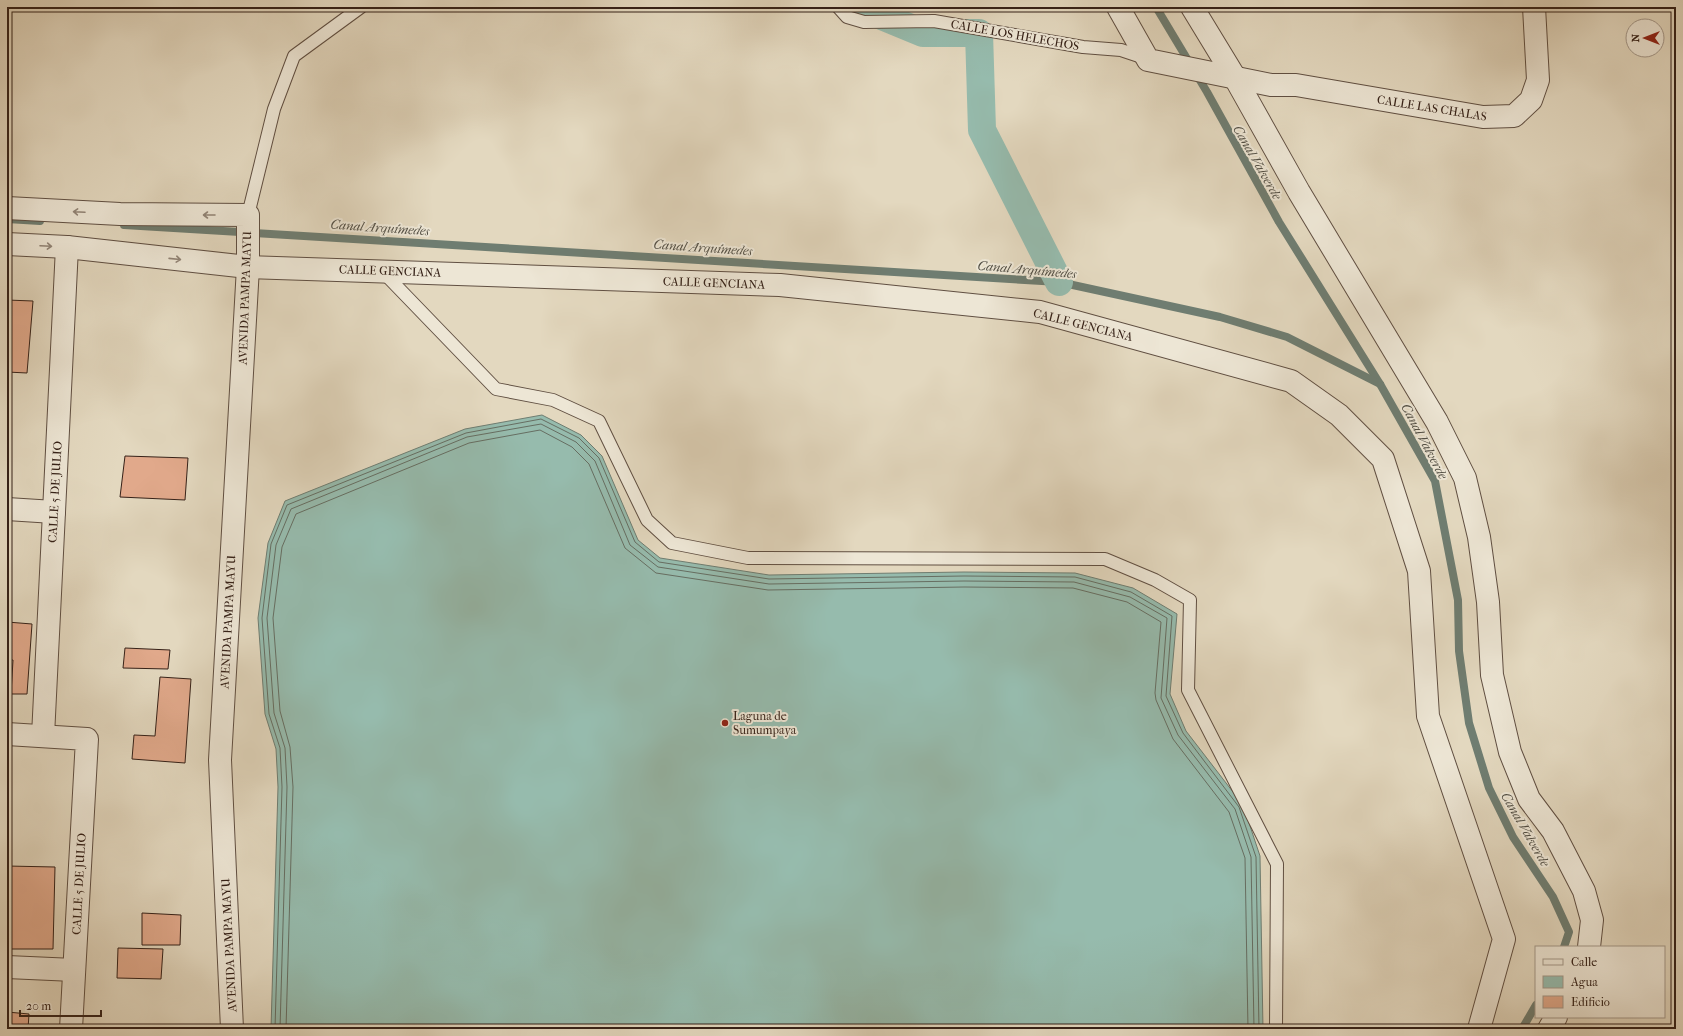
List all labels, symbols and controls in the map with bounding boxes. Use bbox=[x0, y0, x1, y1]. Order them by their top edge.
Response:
street label: CALLE LOS HELECHOS bbox=[950, 17, 1080, 53]
north arrow bbox=[1625, 18, 1665, 58]
text: N bbox=[1629, 33, 1642, 42]
street label: CALLE LAS CHALAS bbox=[1376, 92, 1488, 124]
water label: Canal Valverde bbox=[1230, 122, 1285, 203]
one-way arrow bbox=[73, 208, 86, 215]
one-way arrow bbox=[203, 211, 216, 218]
water label: Canal Arquímedes bbox=[330, 217, 431, 239]
street label: AVENIDA PAMPA MAYU bbox=[236, 230, 254, 366]
water label: Canal Arquímedes bbox=[653, 237, 754, 259]
one-way arrow bbox=[39, 243, 52, 250]
one-way arrow bbox=[168, 255, 181, 263]
water label: Canal Arquímedes bbox=[977, 258, 1078, 281]
street label: CALLE GENCIANA bbox=[339, 262, 442, 280]
street label: CALLE GENCIANA bbox=[663, 274, 766, 292]
street label: CALLE GENCIANA bbox=[1032, 306, 1134, 344]
water label: Canal Valverde bbox=[1398, 401, 1451, 482]
street label: CALLE 5 DE JULIO bbox=[45, 441, 65, 543]
street label: AVENIDA PAMPA MAYU bbox=[217, 554, 239, 690]
place label: Laguna de Sumumpaya bbox=[733, 709, 797, 737]
marker: Laguna de Sumumpaya bbox=[720, 718, 730, 728]
water label: Canal Valverde bbox=[1498, 789, 1553, 870]
street label: CALLE 5 DE JULIO bbox=[69, 833, 89, 935]
street label: AVENIDA PAMPA MAYU bbox=[218, 877, 240, 1013]
legend bbox=[1535, 946, 1665, 1018]
text: Calle bbox=[1571, 955, 1597, 969]
text: Agua bbox=[1570, 975, 1598, 989]
scale bar bbox=[20, 992, 101, 1018]
text: Edificio bbox=[1571, 995, 1610, 1009]
text: 20 m bbox=[26, 999, 51, 1013]

